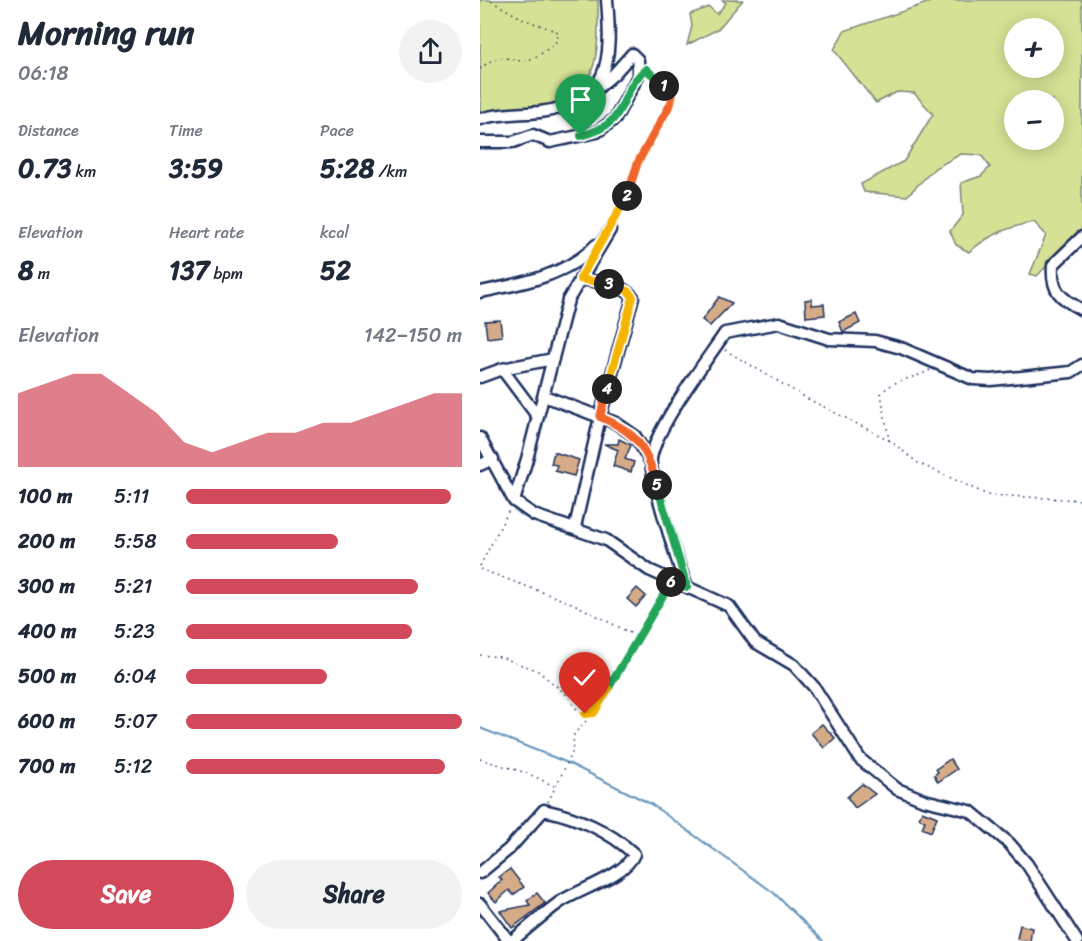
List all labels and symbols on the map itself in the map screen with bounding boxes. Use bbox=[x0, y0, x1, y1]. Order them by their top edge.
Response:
pin: 1 bbox=[649, 71, 679, 101]
pin bbox=[555, 74, 606, 136]
pin: 2 bbox=[612, 181, 642, 211]
pin: 3 bbox=[594, 269, 624, 299]
pin: 4 bbox=[592, 374, 622, 404]
pin: 5 bbox=[642, 470, 672, 500]
pin: 6 bbox=[656, 567, 686, 597]
pin bbox=[559, 652, 610, 714]

